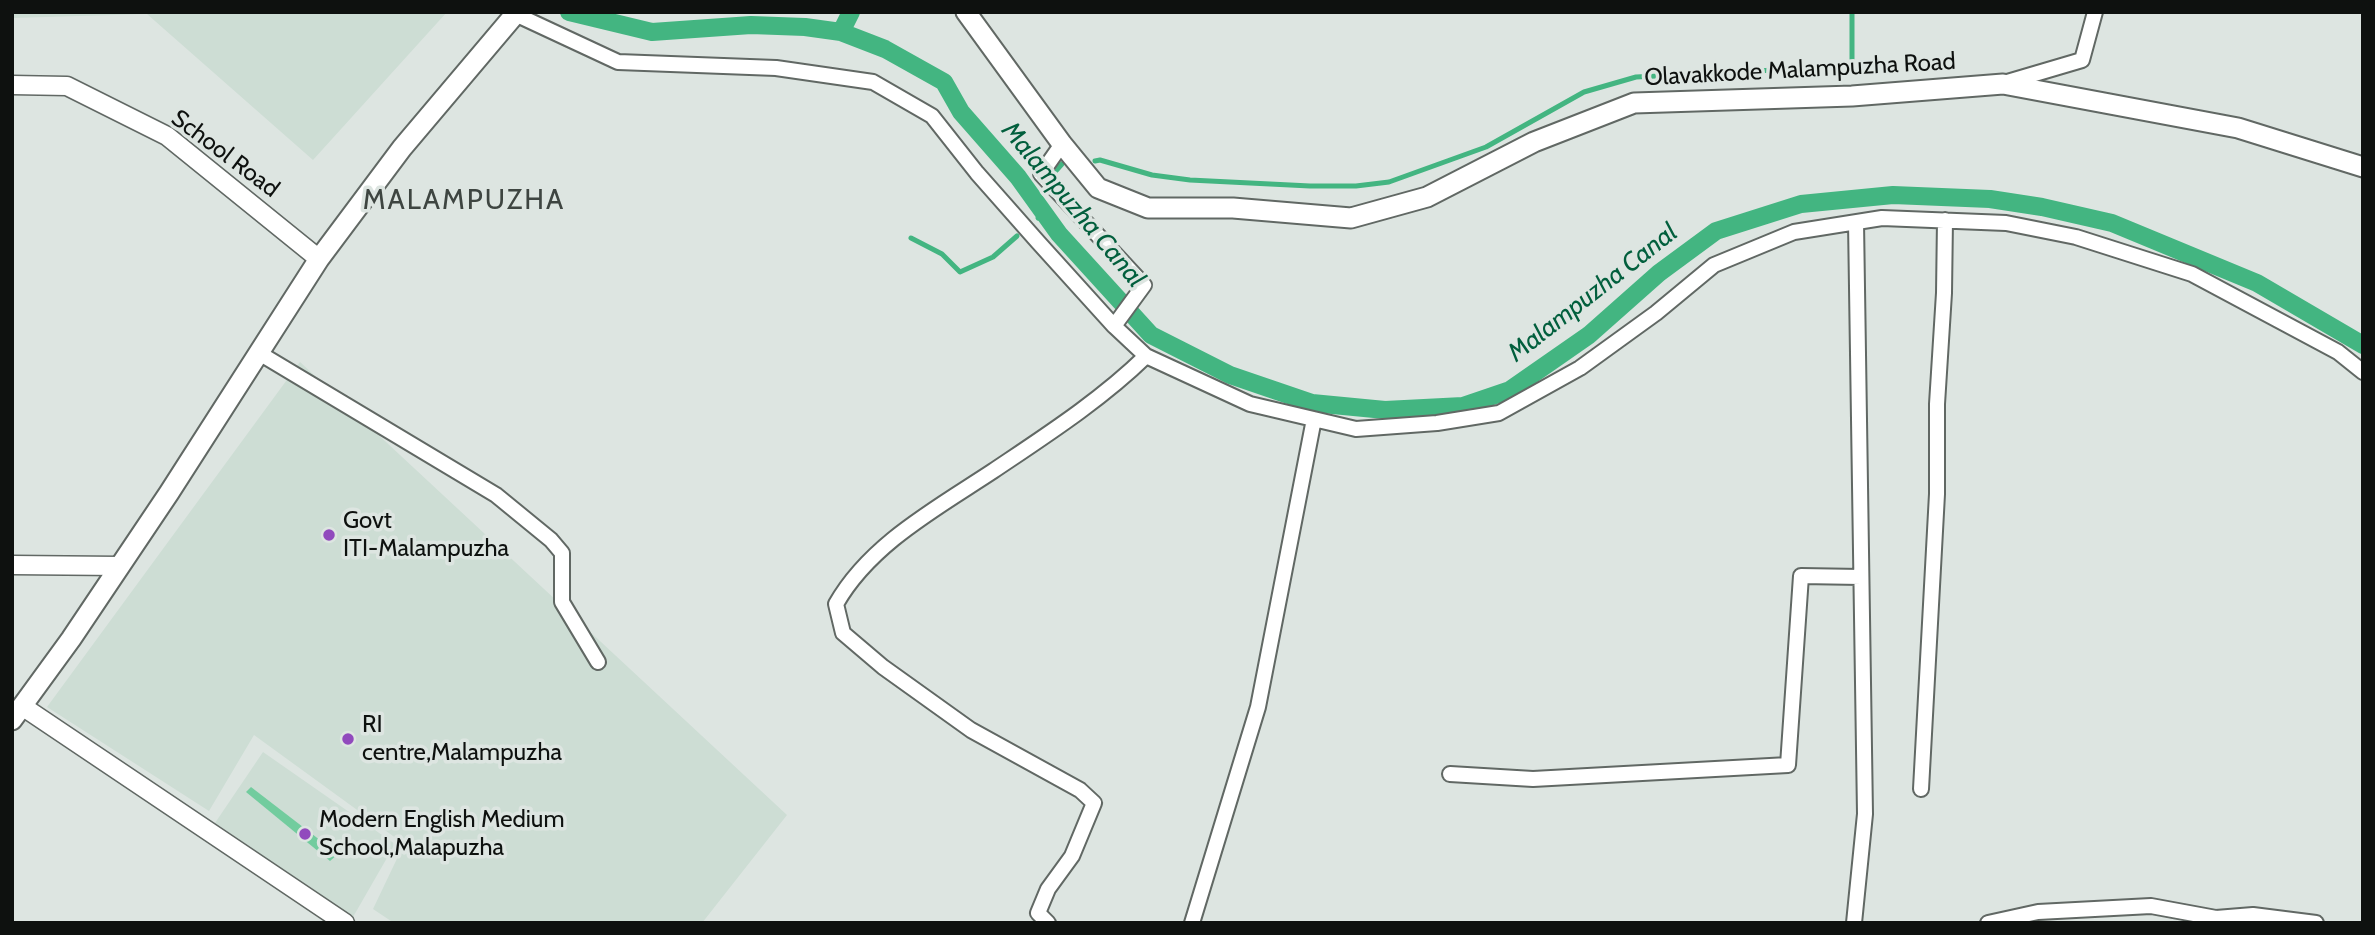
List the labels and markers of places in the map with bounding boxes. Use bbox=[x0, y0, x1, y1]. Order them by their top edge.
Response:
place label: Govt ITI-Malampuzha bbox=[343, 507, 509, 563]
marker: Govt ITI-Malampuzha bbox=[321, 527, 337, 543]
place label: RI centre,Malampuzha bbox=[362, 711, 562, 767]
marker: RI centre,Malampuzha bbox=[340, 731, 356, 747]
place label: Modern English Medium School,Malapuzha bbox=[319, 806, 564, 862]
marker: Modern English Medium School,Malapuzha bbox=[297, 826, 313, 842]

